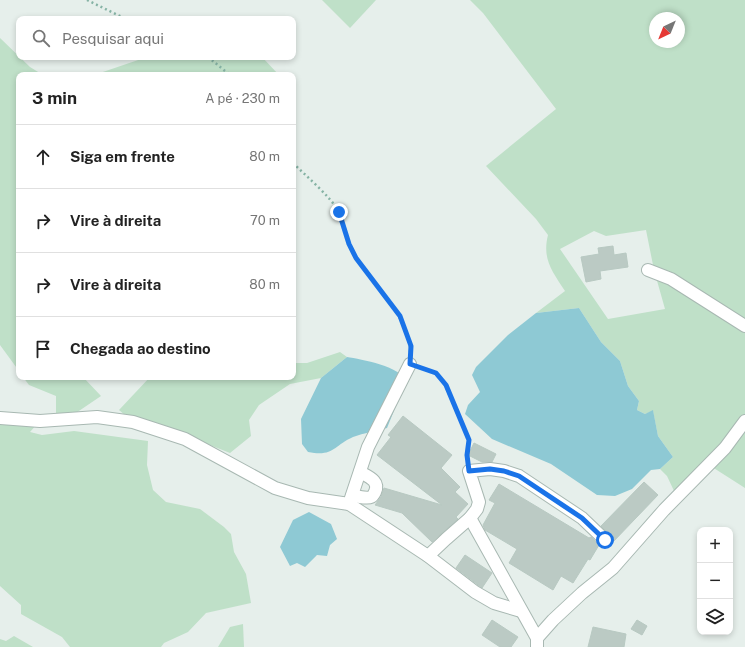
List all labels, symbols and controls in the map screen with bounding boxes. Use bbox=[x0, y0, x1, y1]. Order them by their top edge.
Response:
north arrow bbox=[649, 12, 685, 48]
search box bbox=[16, 16, 296, 60]
icon: search bbox=[30, 27, 52, 49]
text: Pesquisar aqui bbox=[62, 30, 164, 47]
text: 3 min bbox=[32, 88, 77, 108]
text: A pé · 230 m bbox=[205, 91, 280, 106]
icon: ahead bbox=[32, 146, 54, 168]
text: Siga em frente bbox=[70, 148, 175, 165]
text: 80 m bbox=[249, 149, 280, 164]
route end bbox=[330, 203, 348, 221]
icon: right bbox=[32, 210, 54, 232]
text: Vire à direita bbox=[70, 212, 161, 229]
text: 70 m bbox=[250, 213, 280, 228]
icon: right bbox=[32, 274, 54, 296]
text: Vire à direita bbox=[70, 276, 161, 293]
text: 80 m bbox=[249, 277, 280, 292]
icon: arrive bbox=[32, 338, 54, 360]
text: Chegada ao destino bbox=[70, 340, 211, 357]
map controls bbox=[697, 527, 733, 635]
button: + bbox=[697, 527, 733, 563]
route start bbox=[596, 531, 614, 549]
button: − bbox=[697, 563, 733, 599]
button: layers bbox=[697, 599, 733, 635]

